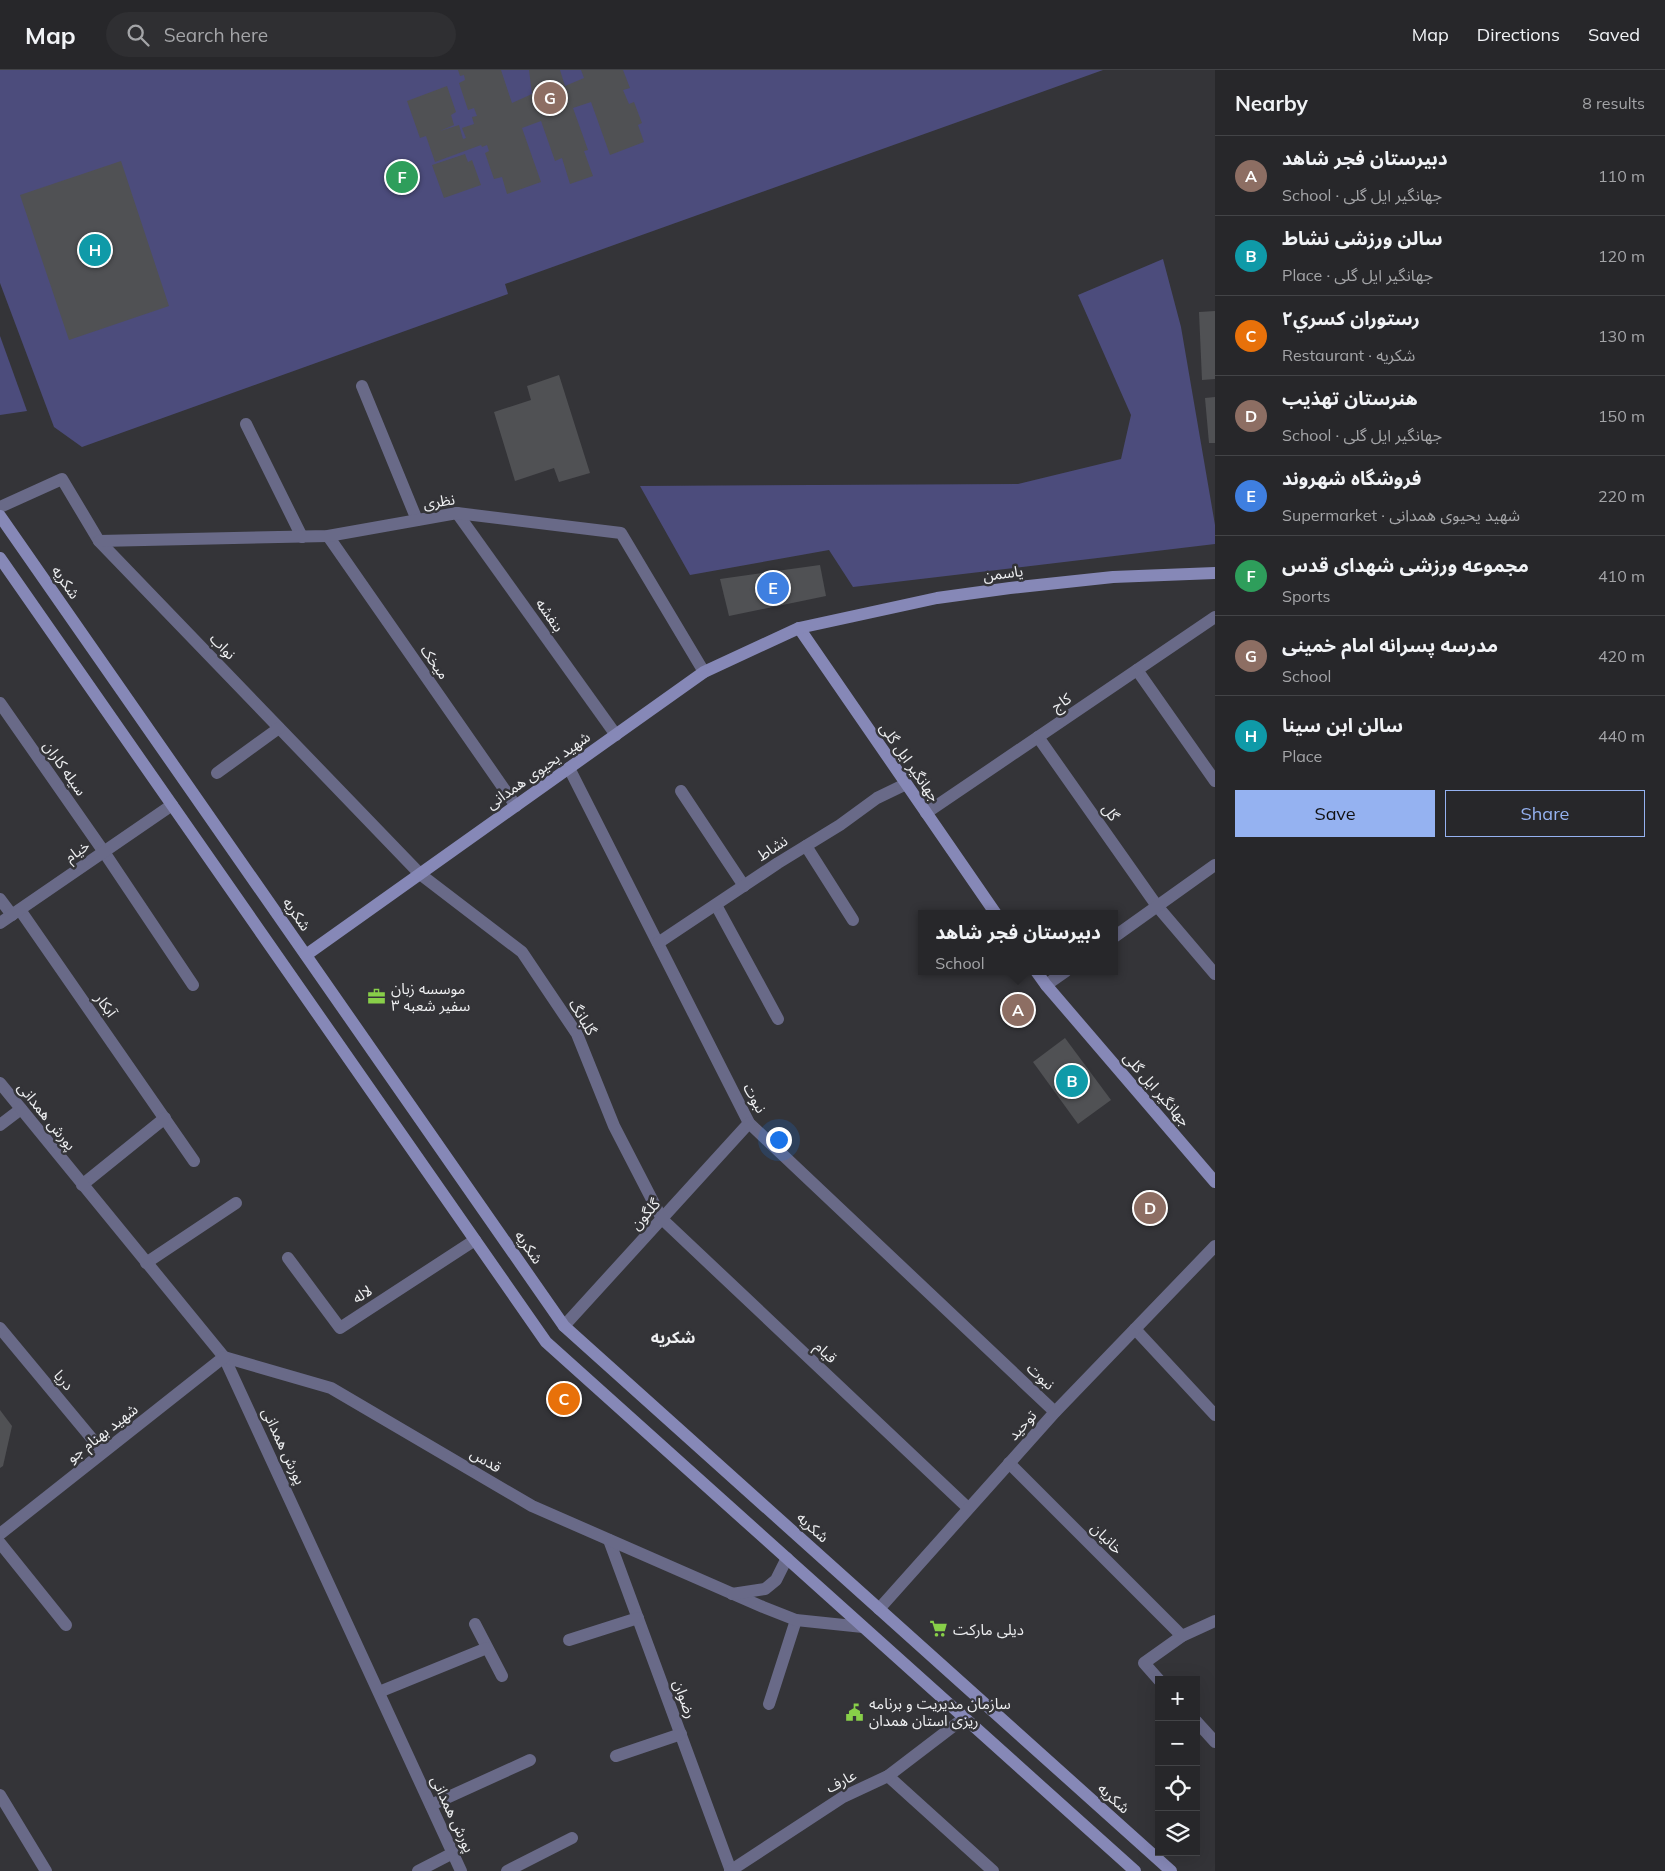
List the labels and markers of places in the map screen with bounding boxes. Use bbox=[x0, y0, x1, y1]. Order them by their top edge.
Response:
pin: G bbox=[534, 79, 566, 117]
pin: F bbox=[386, 158, 418, 196]
pin: H bbox=[79, 231, 111, 269]
pin: E bbox=[757, 569, 789, 607]
place label: موسسه زبان سفیر شعبه ۳ bbox=[391, 979, 470, 1015]
office icon: موسسه زبان سفیر شعبه ۳ bbox=[367, 987, 387, 1007]
pin: A bbox=[1002, 991, 1034, 1029]
pin: B bbox=[1056, 1062, 1088, 1100]
pin: D bbox=[1134, 1189, 1166, 1227]
pin: C bbox=[548, 1380, 580, 1418]
supermarket icon: دیلی مارکت bbox=[929, 1619, 949, 1639]
place label: دیلی مارکت bbox=[953, 1620, 1024, 1639]
place label: سازمان مدیریت و برنامه ریزی استان همدان bbox=[869, 1694, 1011, 1730]
public building icon: سازمان مدیریت و برنامه ریزی استان همدان bbox=[845, 1702, 865, 1722]

